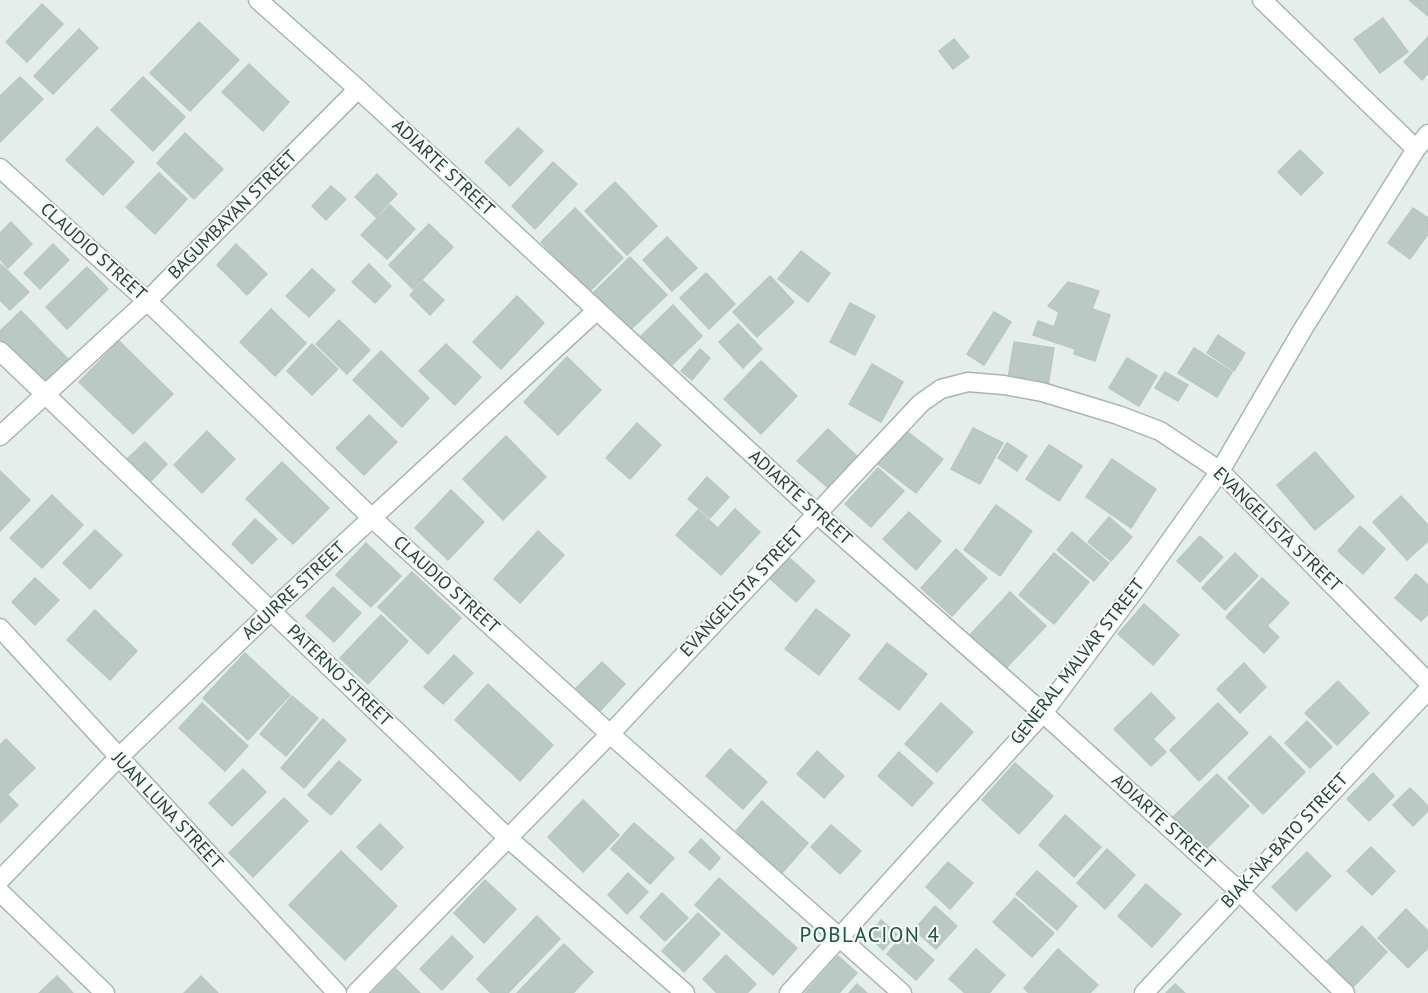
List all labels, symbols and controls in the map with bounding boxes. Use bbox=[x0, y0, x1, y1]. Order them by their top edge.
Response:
street label: ADIARTE STREET bbox=[387, 115, 499, 221]
street label: BAGUMBAYAN STREET bbox=[164, 146, 302, 284]
street label: CLAUDIO STREET bbox=[35, 199, 151, 305]
street label: ADIARTE STREET bbox=[744, 446, 856, 550]
street label: EVANGELISTA STREET bbox=[1208, 463, 1346, 597]
street label: EVANGELISTA STREET bbox=[676, 522, 808, 662]
street label: CLAUDIO STREET bbox=[388, 532, 504, 638]
street label: AGUIRRE STREET bbox=[238, 538, 350, 644]
street label: GENERAL MALVAR STREET bbox=[1007, 575, 1149, 749]
street label: PATERNO STREET bbox=[282, 621, 396, 731]
street label: JUAN LUNA STREET bbox=[107, 748, 227, 874]
street label: BIAK-NA-BATO STREET bbox=[1217, 769, 1353, 913]
street label: ADIARTE STREET bbox=[1107, 770, 1219, 874]
district label: POBLACION 4 bbox=[800, 923, 940, 949]

